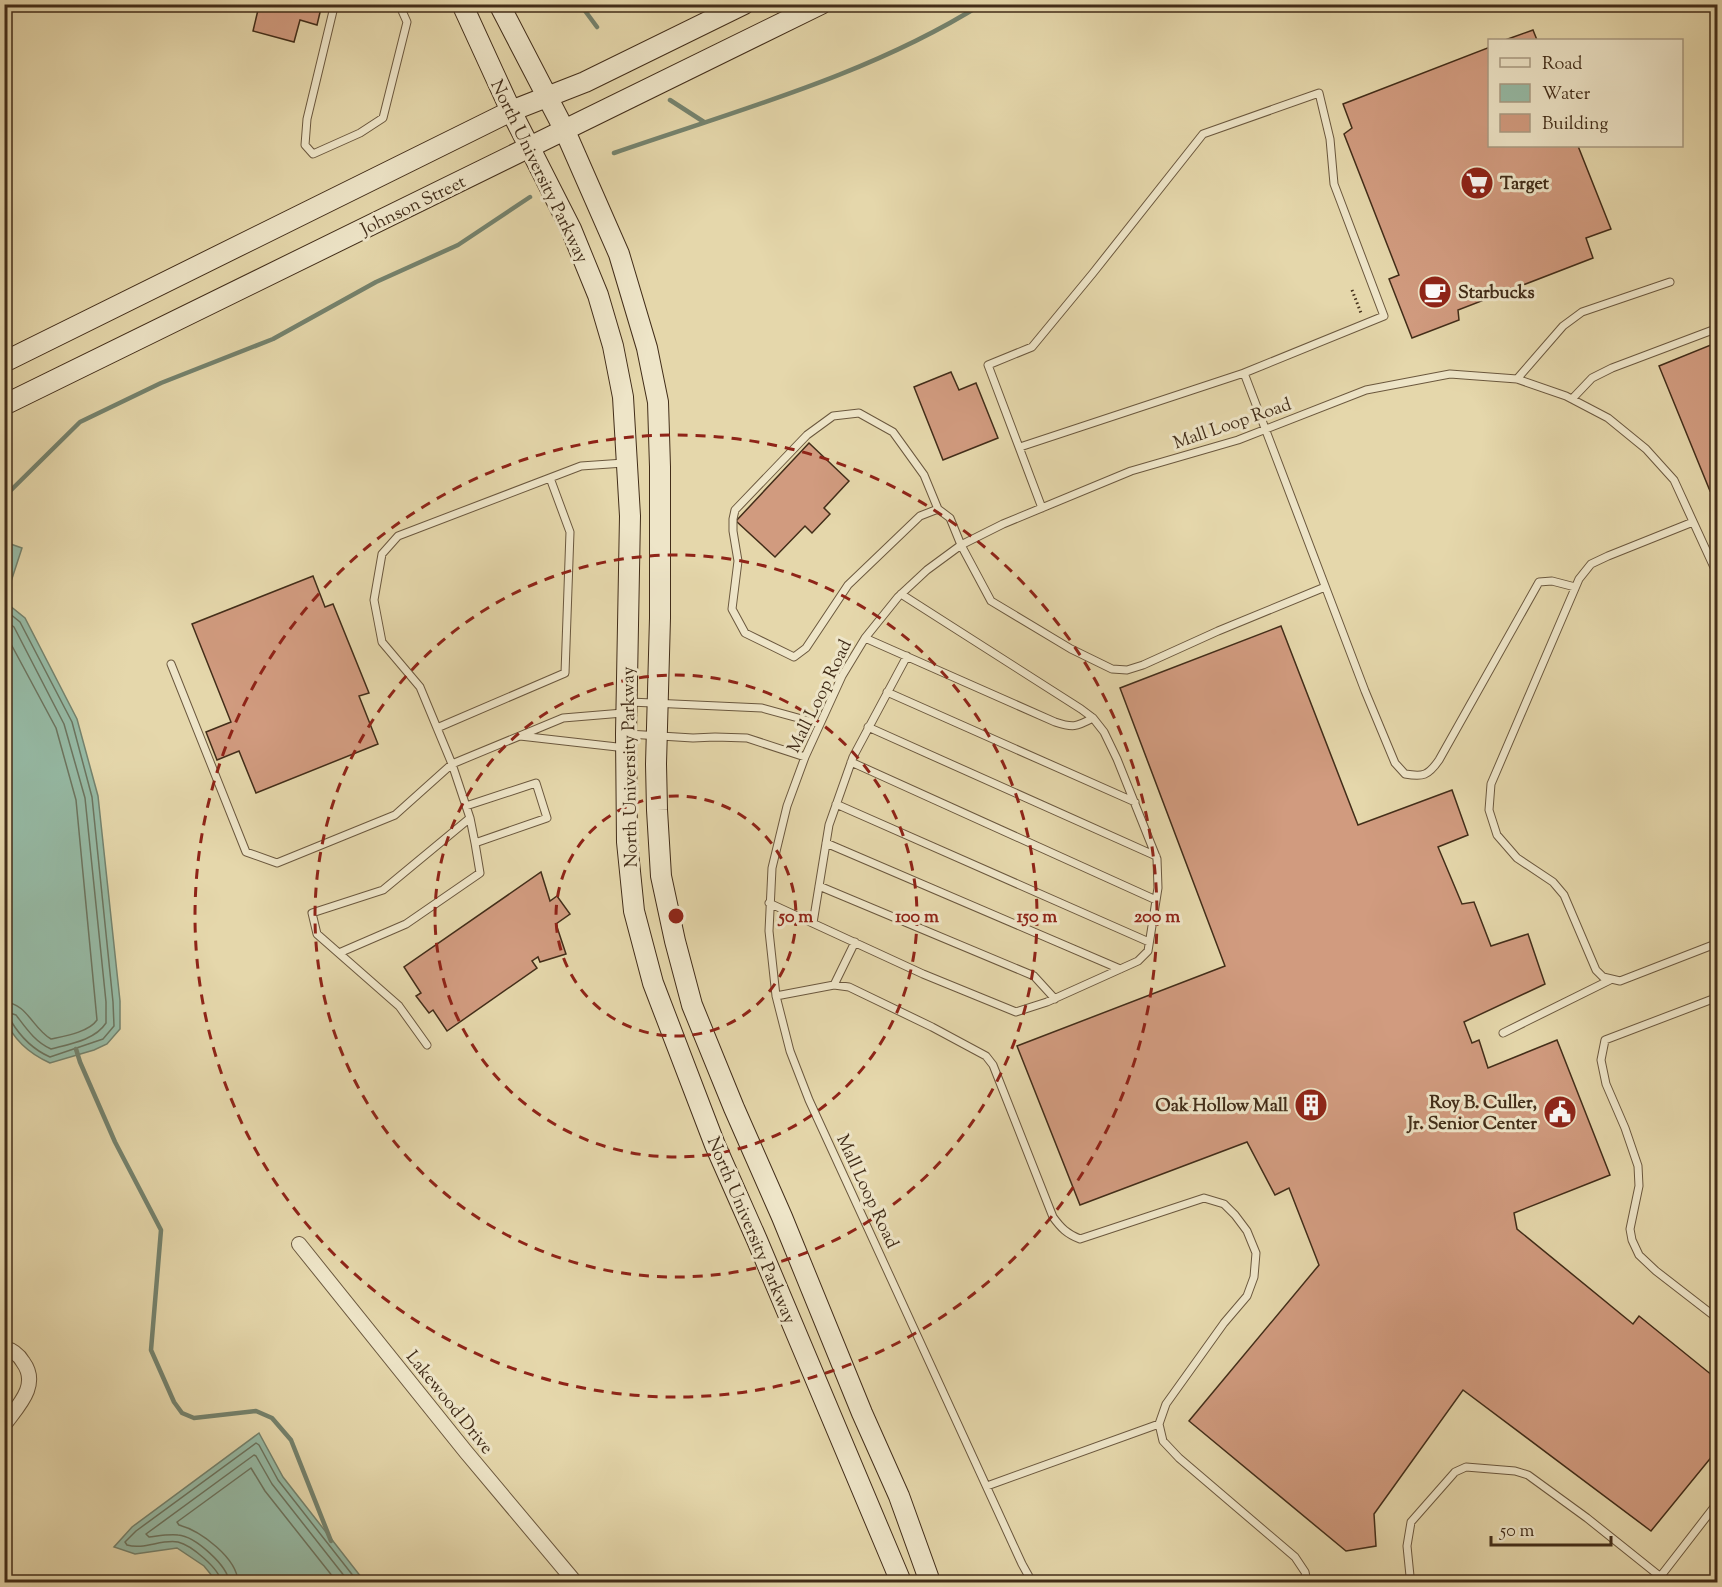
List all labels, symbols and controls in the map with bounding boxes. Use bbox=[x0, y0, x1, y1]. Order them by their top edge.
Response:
legend bbox=[1488, 39, 1683, 147]
text: Road bbox=[1542, 52, 1582, 78]
street label: North University Parkway bbox=[482, 76, 594, 268]
text: Water bbox=[1542, 82, 1591, 108]
text: Building bbox=[1542, 112, 1608, 138]
supermarket icon: Target bbox=[1459, 165, 1495, 201]
street label: Johnson Street bbox=[356, 170, 471, 244]
place label: Target bbox=[1500, 172, 1550, 198]
cafe icon: Starbucks bbox=[1417, 274, 1453, 310]
place label: Starbucks bbox=[1458, 281, 1535, 307]
street label: Mall Loop Road bbox=[1170, 393, 1295, 457]
street label: Mall Loop Road bbox=[782, 636, 860, 758]
street label: North University Parkway bbox=[616, 666, 646, 868]
text: 50 m bbox=[777, 905, 813, 931]
text: 100 m bbox=[895, 905, 939, 931]
text: 150 m bbox=[1017, 905, 1057, 931]
text: 200 m bbox=[1134, 905, 1180, 931]
centre of rings bbox=[666, 906, 686, 926]
building icon: Oak Hollow Mall bbox=[1293, 1087, 1329, 1123]
place label: Roy B. Culler, Jr. Senior Center bbox=[1405, 1091, 1537, 1138]
place label: Oak Hollow Mall bbox=[1155, 1094, 1289, 1120]
public building icon: Roy B. Culler, Jr. Senior Center bbox=[1542, 1094, 1578, 1130]
street label: Mall Loop Road bbox=[828, 1130, 904, 1253]
street label: North University Parkway bbox=[699, 1133, 801, 1329]
street label: Lakewood Drive bbox=[398, 1346, 498, 1461]
scale bar bbox=[1491, 1509, 1611, 1547]
text: 50 m bbox=[1499, 1519, 1535, 1545]

